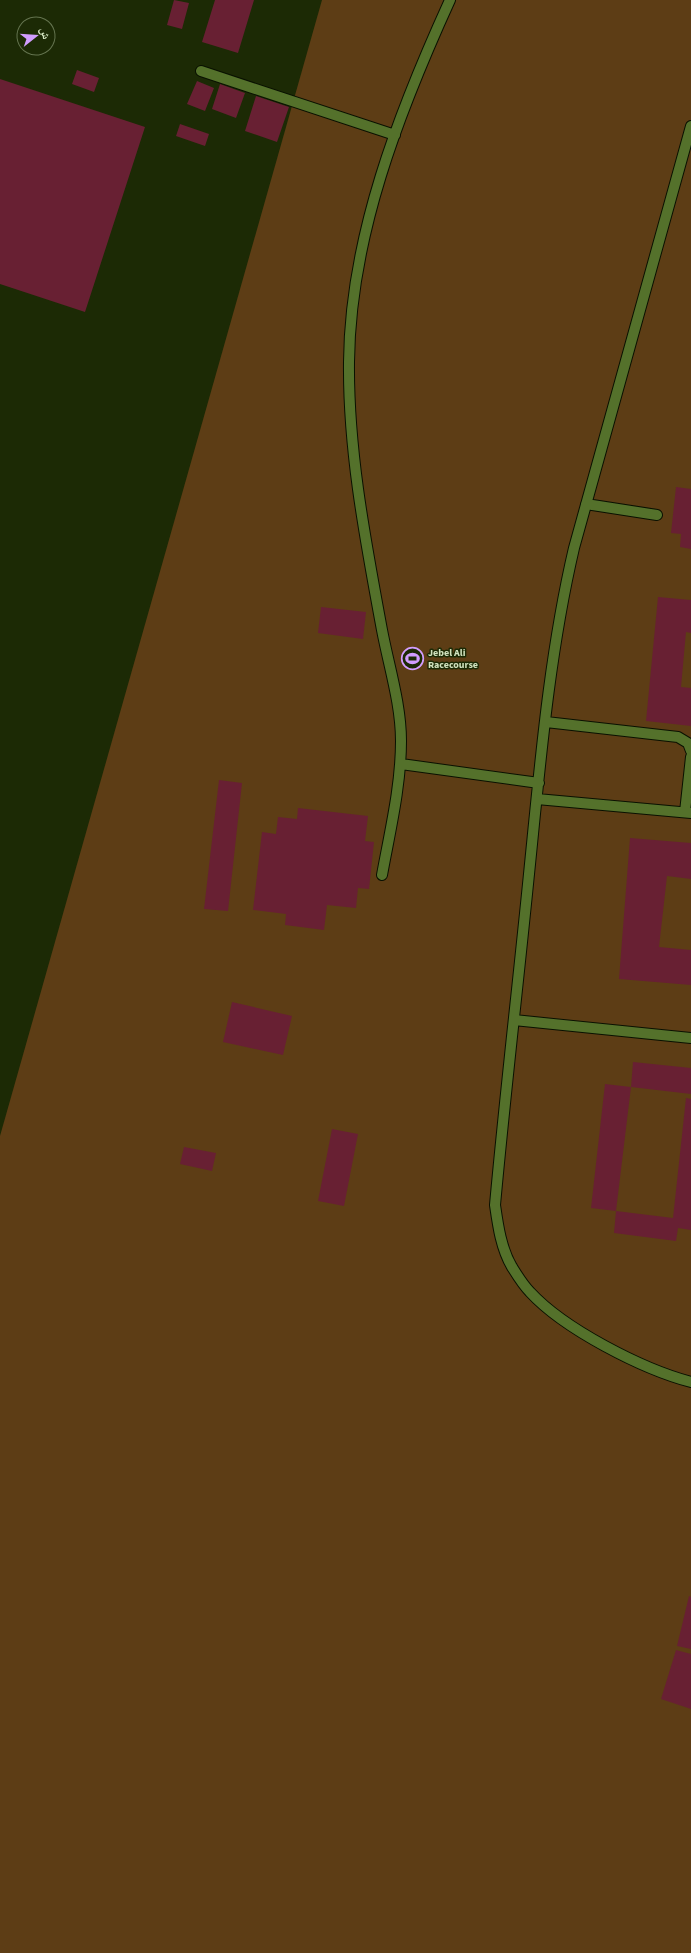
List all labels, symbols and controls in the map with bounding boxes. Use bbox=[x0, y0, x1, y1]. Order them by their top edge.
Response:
north arrow bbox=[16, 16, 56, 56]
text: ش bbox=[36, 25, 54, 41]
sports icon: Jebel Ali Racecourse bbox=[400, 645, 426, 671]
place label: Jebel Ali Racecourse bbox=[428, 646, 478, 672]

